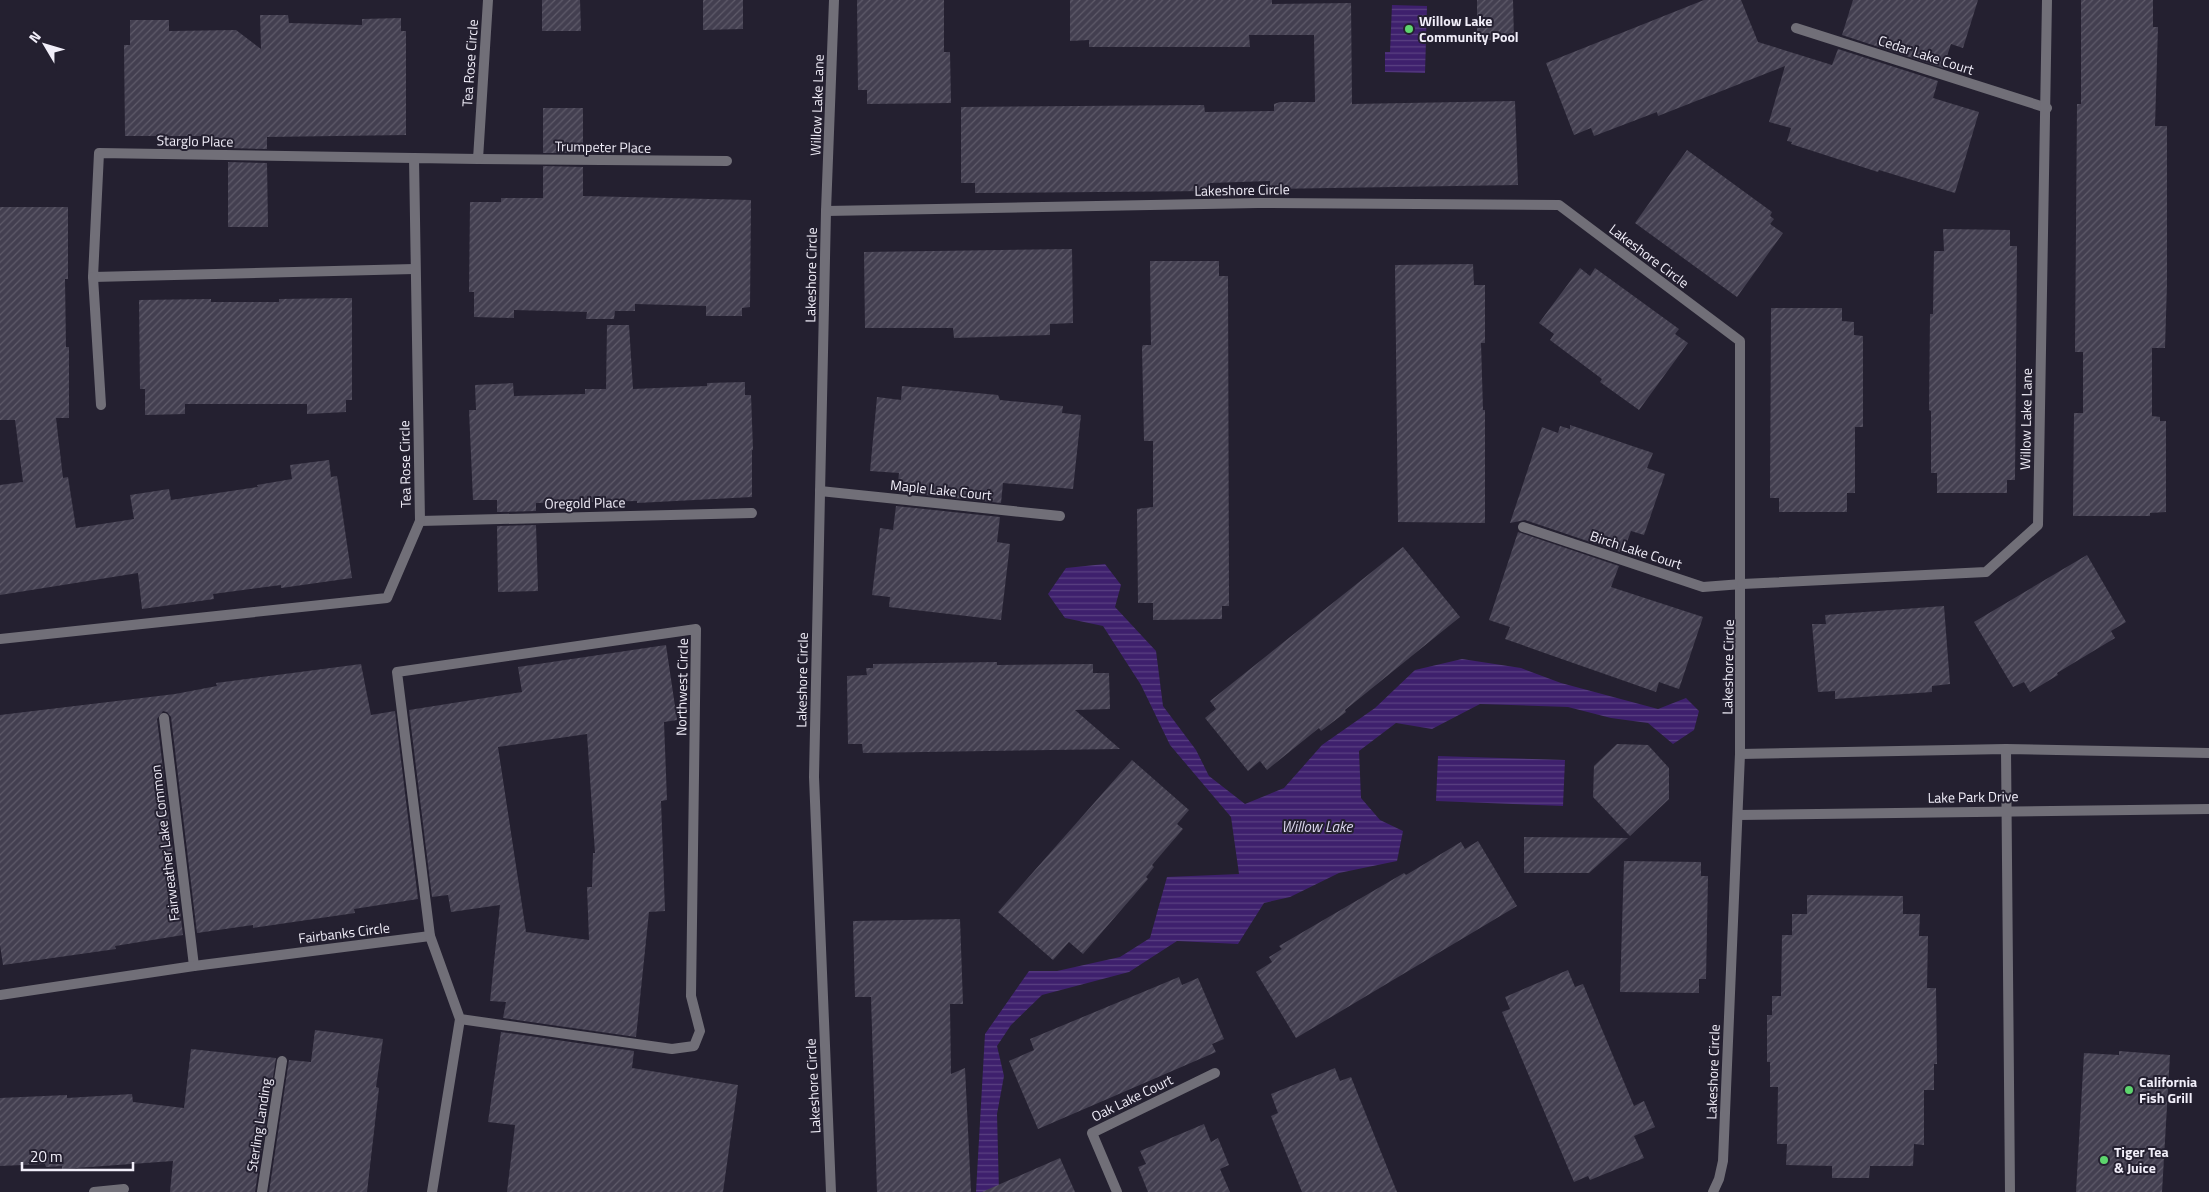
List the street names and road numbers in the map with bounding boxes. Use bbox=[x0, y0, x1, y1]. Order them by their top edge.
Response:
street label: Tea Rose Circle bbox=[456, 19, 483, 107]
street label: Cedar Lake Court bbox=[1876, 29, 1977, 80]
street label: Willow Lake Lane bbox=[804, 54, 829, 156]
street label: Starglo Place bbox=[156, 129, 234, 152]
street label: Trumpeter Place bbox=[555, 135, 651, 158]
street label: Lakeshore Circle bbox=[1194, 178, 1290, 201]
street label: Lakeshore Circle bbox=[1605, 219, 1694, 293]
street label: Lakeshore Circle bbox=[799, 227, 822, 323]
street label: Willow Lake Lane bbox=[2014, 368, 2037, 470]
street label: Tea Rose Circle bbox=[393, 420, 416, 508]
street label: Maple Lake Court bbox=[889, 474, 993, 505]
street label: Oregold Place bbox=[544, 491, 626, 514]
street label: Birch Lake Court bbox=[1587, 525, 1685, 574]
street label: Lakeshore Circle bbox=[1716, 619, 1739, 715]
street label: Lakeshore Circle bbox=[790, 632, 813, 728]
street label: Northwest Circle bbox=[670, 638, 693, 736]
street label: Fairweather Lake Common bbox=[144, 764, 185, 923]
street label: Lake Park Drive bbox=[1927, 785, 2019, 808]
street label: Fairbanks Circle bbox=[297, 916, 391, 949]
street label: Lakeshore Circle bbox=[1700, 1024, 1725, 1120]
street label: Lakeshore Circle bbox=[800, 1038, 825, 1134]
street label: Oak Lake Court bbox=[1087, 1069, 1176, 1126]
street label: Sterling Landing bbox=[241, 1076, 276, 1173]

